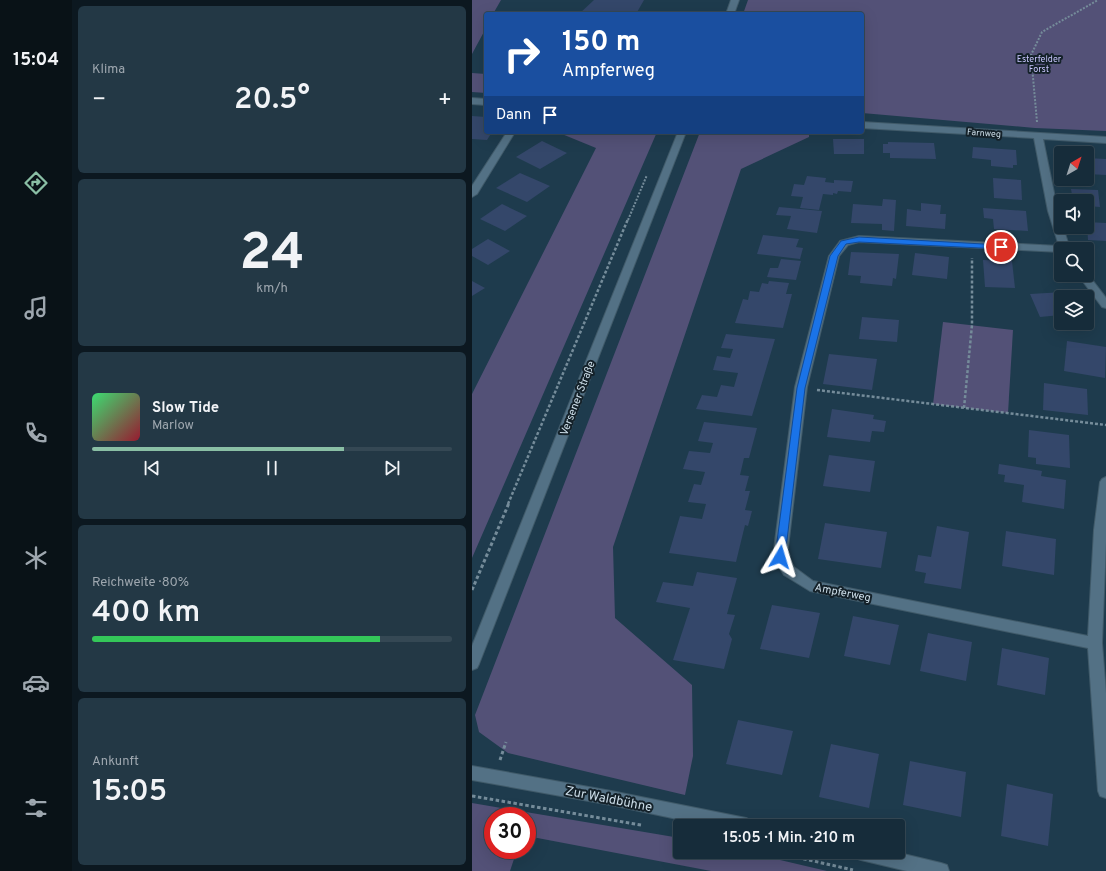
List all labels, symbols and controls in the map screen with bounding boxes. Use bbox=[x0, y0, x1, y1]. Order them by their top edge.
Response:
text: 150 m bbox=[562, 25, 640, 61]
icon: right bbox=[496, 28, 548, 80]
text: 15:04 bbox=[13, 49, 59, 72]
park label: Esterfelder Forst bbox=[1017, 54, 1062, 75]
text: Ampferweg bbox=[562, 60, 655, 83]
text: Klima bbox=[92, 62, 125, 78]
text: 20.5° bbox=[234, 82, 310, 119]
text: − bbox=[92, 87, 106, 114]
text: + bbox=[438, 87, 452, 114]
icon: arrive bbox=[539, 104, 561, 126]
text: Dann bbox=[496, 106, 531, 125]
street label: Farnweg bbox=[967, 127, 1001, 140]
north arrow bbox=[1054, 146, 1094, 186]
map controls bbox=[1054, 146, 1094, 330]
icon: directions bbox=[22, 169, 50, 197]
button: sound bbox=[1054, 194, 1094, 234]
text: 24 bbox=[239, 222, 305, 288]
pin bbox=[984, 230, 1018, 264]
icon: arrive bbox=[990, 236, 1012, 258]
button: search bbox=[1054, 242, 1094, 282]
text: km/h bbox=[256, 281, 288, 297]
button: layers bbox=[1054, 290, 1094, 330]
icon: music bbox=[22, 294, 50, 322]
street label: Versener Straße bbox=[557, 359, 599, 438]
text: Slow Tide bbox=[152, 399, 219, 418]
text: Marlow bbox=[152, 418, 194, 434]
icon: phone bbox=[22, 419, 50, 447]
icon: previous bbox=[141, 457, 163, 479]
icon: pause bbox=[261, 457, 283, 479]
icon: next bbox=[381, 457, 403, 479]
position arrow bbox=[759, 536, 801, 578]
icon: climate bbox=[22, 544, 50, 572]
text: Reichweite · 80% bbox=[92, 575, 189, 591]
street label: Ampferweg bbox=[814, 581, 872, 605]
text: 400 km bbox=[92, 595, 200, 632]
icon: car bbox=[22, 669, 50, 697]
text: Ankunft bbox=[92, 754, 139, 770]
text: 15:05 bbox=[92, 774, 167, 811]
street label: Zur Waldbühne bbox=[564, 784, 654, 816]
icon: filters bbox=[22, 794, 50, 822]
speed limit sign: 30 bbox=[484, 807, 536, 859]
text: 15:05 · 1 Min. · 210 m bbox=[723, 829, 855, 848]

